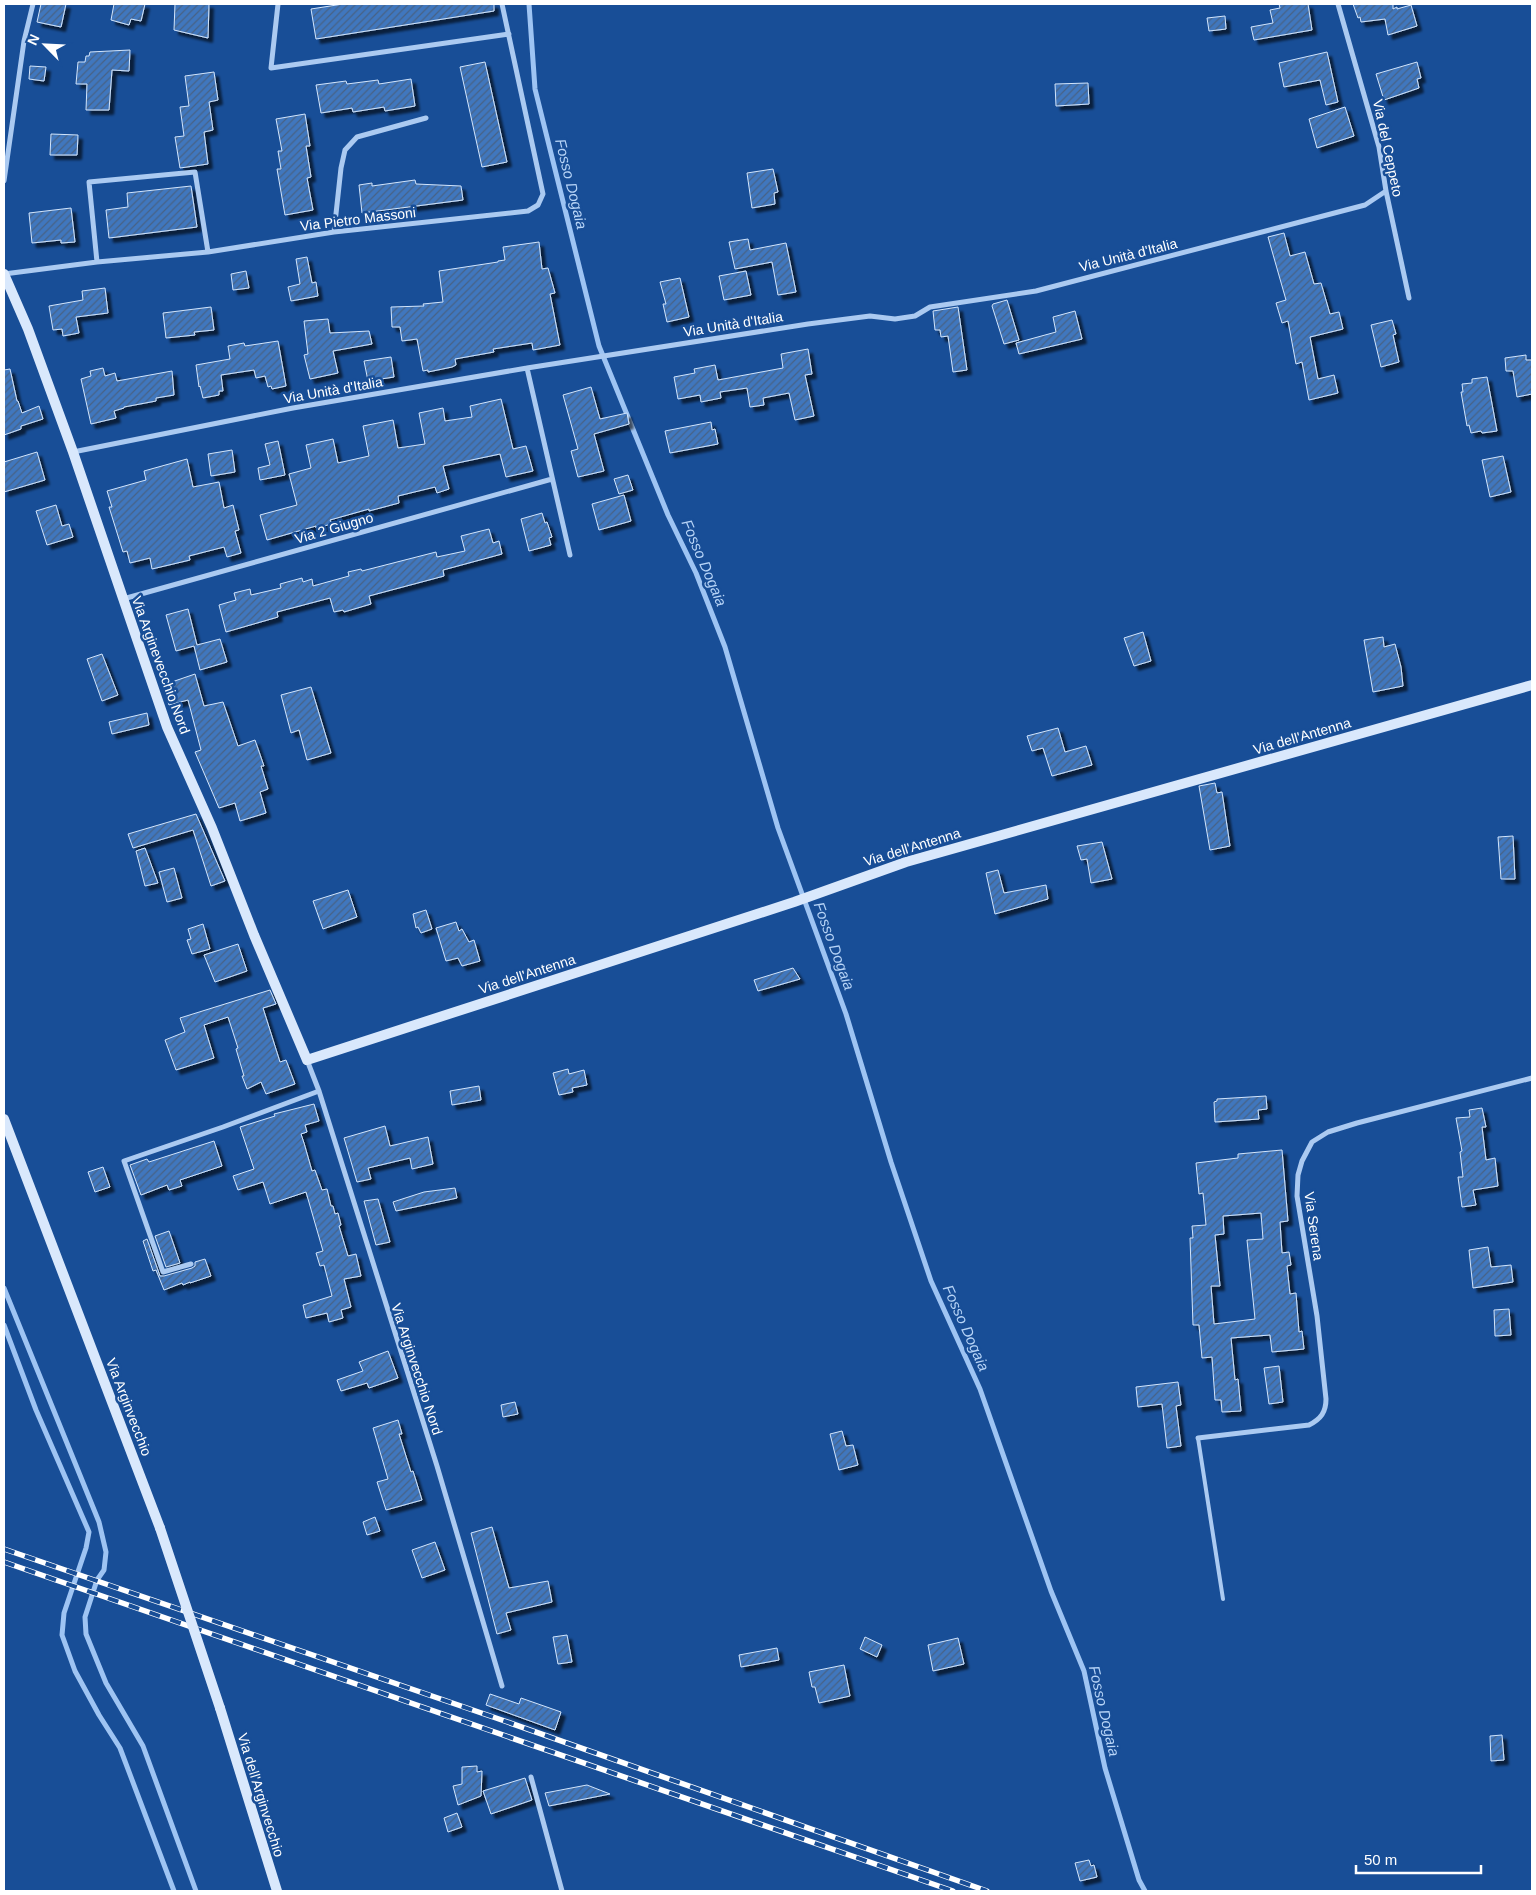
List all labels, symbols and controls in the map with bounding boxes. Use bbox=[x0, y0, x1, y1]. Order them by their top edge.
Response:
north arrow bbox=[20, 20, 70, 70]
text: N bbox=[24, 32, 42, 48]
street label: Via del Ceppeto bbox=[1370, 98, 1406, 198]
water label: Fosso Dogaia bbox=[552, 137, 591, 231]
street label: Via Pietro Massoni bbox=[299, 204, 417, 234]
street label: Via Unità d'Italia bbox=[1077, 235, 1179, 275]
street label: Via Unità d'Italia bbox=[682, 308, 784, 340]
street label: Via Unità d'Italia bbox=[282, 373, 384, 407]
street label: Via 2 Giugno bbox=[293, 509, 375, 547]
water label: Fosso Dogaia bbox=[679, 517, 730, 609]
street label: Via Arginevecchio Nord bbox=[129, 594, 193, 736]
street label: Via dell'Antenna bbox=[1251, 714, 1353, 758]
street label: Via dell'Antenna bbox=[862, 825, 963, 869]
water label: Fosso Dogaia bbox=[811, 899, 858, 992]
street label: Via dell'Antenna bbox=[477, 951, 577, 997]
street label: Via Serena bbox=[1301, 1191, 1327, 1261]
water label: Fosso Dogaia bbox=[940, 1282, 993, 1374]
street label: Via Arginvecchio Nord bbox=[388, 1301, 446, 1437]
street label: Via Arginvecchio bbox=[103, 1356, 155, 1458]
water label: Fosso Dogaia bbox=[1086, 1664, 1123, 1758]
street label: Via dell'Arginvecchio bbox=[235, 1731, 287, 1859]
scale bar bbox=[1356, 1842, 1481, 1874]
text: 50 m bbox=[1364, 1851, 1397, 1868]

